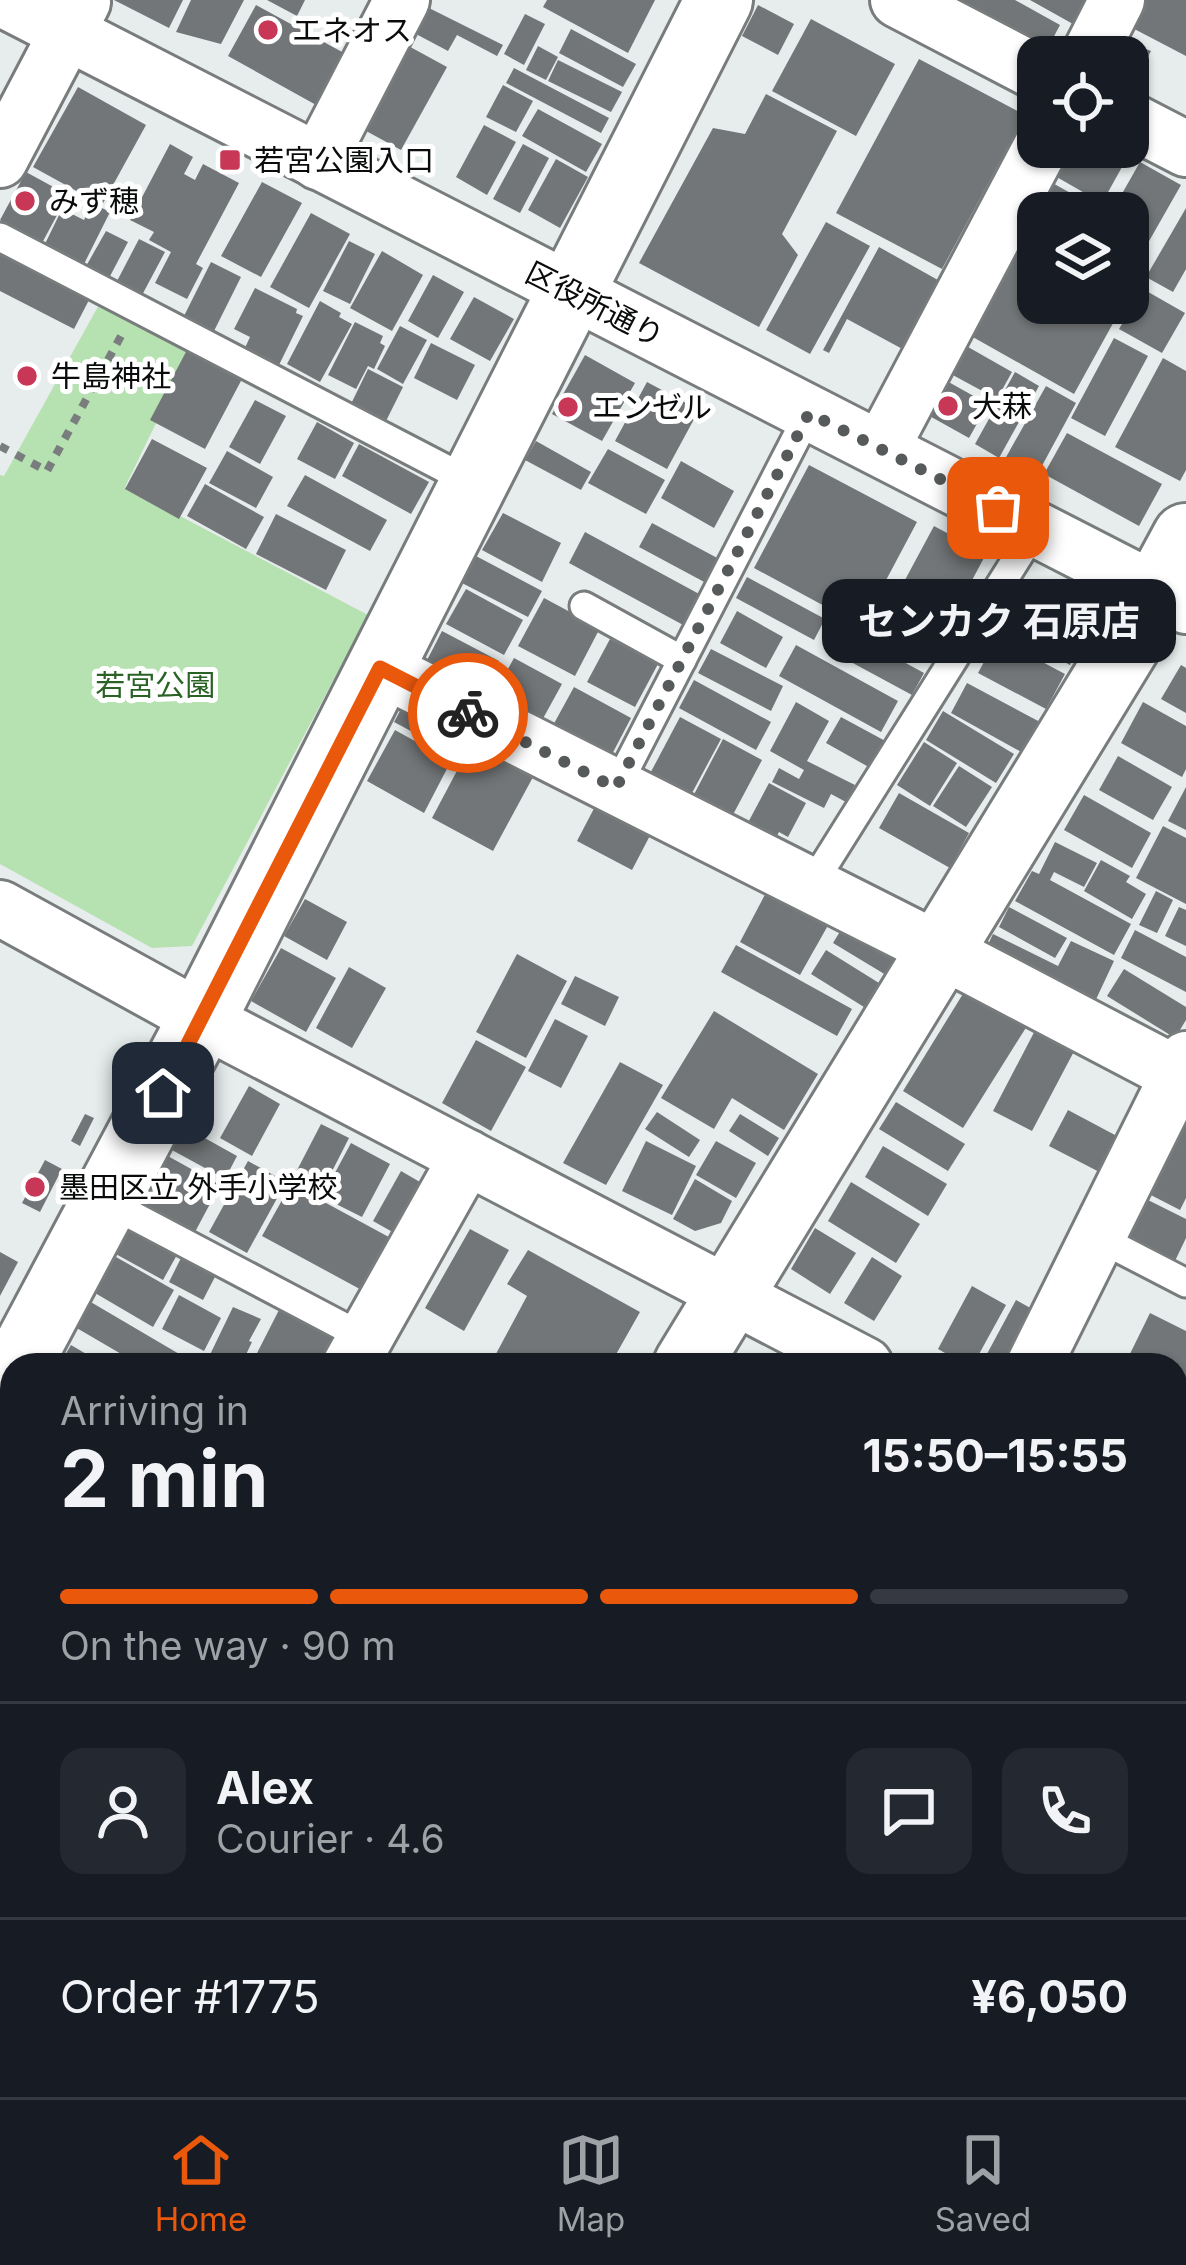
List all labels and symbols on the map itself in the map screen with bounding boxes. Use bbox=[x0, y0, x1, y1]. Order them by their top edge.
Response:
place label: エネオス bbox=[292, 12, 412, 48]
marker: エネオス bbox=[255, 17, 281, 43]
place label: 若宮公園入口 bbox=[254, 142, 434, 178]
marker: 若宮公園入口 bbox=[217, 147, 243, 173]
place label: みず穂 bbox=[49, 183, 139, 219]
marker: みず穂 bbox=[12, 188, 38, 214]
street label: 区役所通り bbox=[520, 254, 670, 354]
place label: 牛島神社 bbox=[51, 358, 171, 394]
marker: 牛島神社 bbox=[14, 363, 40, 389]
place label: 大菻 bbox=[972, 388, 1032, 424]
place label: エンゼル bbox=[592, 389, 712, 425]
marker: 大菻 bbox=[935, 393, 961, 419]
marker: エンゼル bbox=[555, 394, 581, 420]
pin bbox=[947, 457, 1049, 559]
callout: センカク 石原店 bbox=[821, 580, 1175, 664]
courier bbox=[408, 653, 528, 773]
park label: 若宮公園 bbox=[95, 667, 215, 703]
pin bbox=[112, 1042, 214, 1144]
place label: 墨田区立 外手小学校 bbox=[59, 1169, 337, 1205]
marker: 墨田区立 外手小学校 bbox=[22, 1174, 48, 1200]

